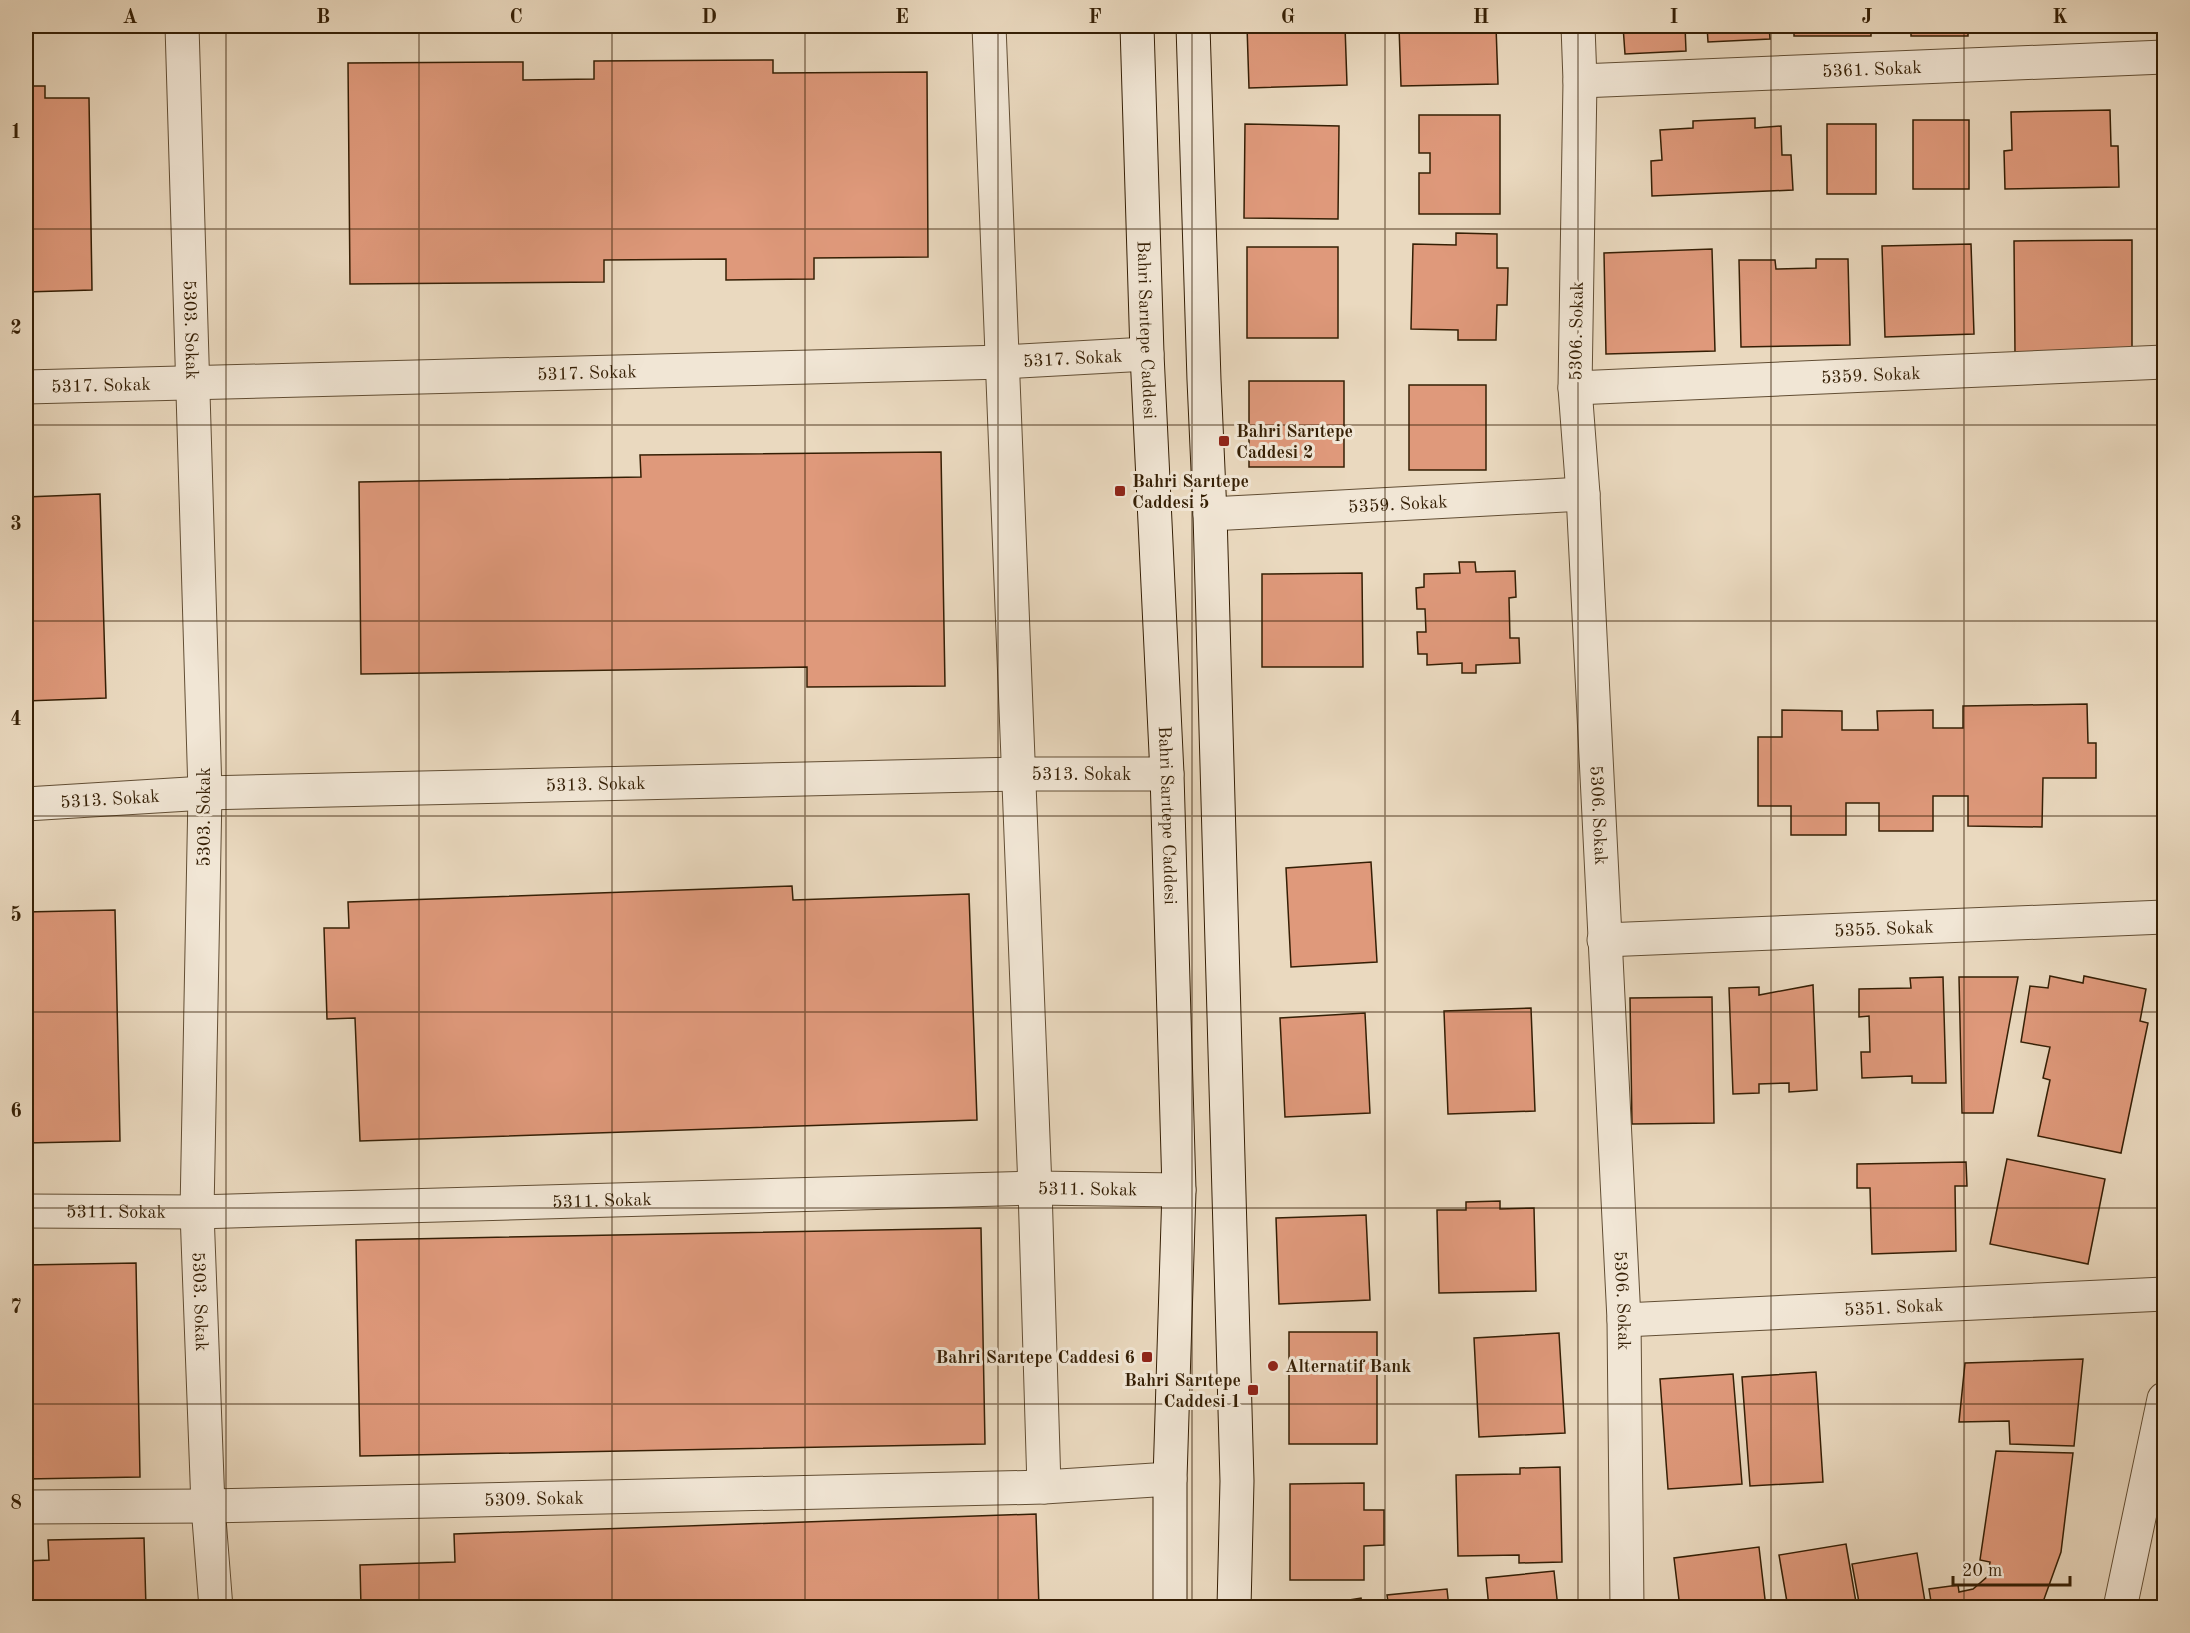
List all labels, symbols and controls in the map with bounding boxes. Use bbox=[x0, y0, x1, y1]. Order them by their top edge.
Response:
text: A bbox=[122, 8, 138, 28]
text: B bbox=[316, 8, 330, 28]
text: C bbox=[509, 8, 523, 28]
text: D bbox=[701, 8, 717, 28]
text: E bbox=[895, 8, 909, 28]
text: F bbox=[1088, 8, 1102, 28]
text: G bbox=[1281, 8, 1295, 28]
text: H bbox=[1473, 8, 1489, 28]
text: I bbox=[1670, 8, 1678, 28]
text: J bbox=[1862, 8, 1873, 28]
text: K bbox=[2052, 8, 2068, 28]
street label: 5361. Sokak bbox=[1822, 59, 1922, 81]
text: 1 bbox=[10, 123, 22, 143]
street label: Bahri Sarıtepe Caddesi bbox=[1134, 240, 1158, 420]
street label: 5303. Sokak bbox=[180, 280, 201, 380]
street label: 5306. Sokak bbox=[1567, 281, 1587, 381]
text: 2 bbox=[10, 319, 22, 339]
street label: 5317. Sokak bbox=[1022, 347, 1123, 371]
street label: 5317. Sokak bbox=[537, 363, 637, 384]
street label: 5359. Sokak bbox=[1821, 365, 1921, 387]
street label: 5317. Sokak bbox=[51, 376, 151, 396]
place label: Bahri Sarıtepe Caddesi 2 bbox=[1236, 423, 1353, 462]
marker: Bahri Sarıtepe Caddesi 2 bbox=[1217, 434, 1231, 448]
place label: Bahri Sarıtepe Caddesi 5 bbox=[1132, 473, 1249, 512]
marker: Bahri Sarıtepe Caddesi 5 bbox=[1113, 484, 1127, 498]
street label: 5359. Sokak bbox=[1348, 493, 1448, 517]
text: 3 bbox=[10, 515, 22, 535]
text: 4 bbox=[10, 710, 22, 730]
street label: Bahri Sarıtepe Caddesi bbox=[1155, 726, 1179, 905]
street label: 5306. Sokak bbox=[1586, 765, 1609, 865]
street label: 5313. Sokak bbox=[1032, 766, 1131, 784]
street label: 5303. Sokak bbox=[196, 767, 214, 867]
street label: 5313. Sokak bbox=[546, 775, 646, 795]
street label: 5313. Sokak bbox=[60, 788, 160, 812]
text: 5 bbox=[10, 905, 22, 926]
street label: 5355. Sokak bbox=[1834, 918, 1934, 941]
text: 6 bbox=[10, 1102, 22, 1122]
street label: 5311. Sokak bbox=[1038, 1180, 1138, 1199]
street label: 5311. Sokak bbox=[552, 1191, 652, 1212]
street label: 5311. Sokak bbox=[66, 1203, 166, 1222]
street label: 5306. Sokak bbox=[1611, 1250, 1632, 1351]
street label: 5303. Sokak bbox=[188, 1251, 210, 1352]
street label: 5351. Sokak bbox=[1844, 1297, 1944, 1319]
text: 7 bbox=[10, 1298, 22, 1318]
place label: Bahri Sarıtepe Caddesi 6 bbox=[936, 1349, 1135, 1367]
marker: Bahri Sarıtepe Caddesi 6 bbox=[1140, 1350, 1154, 1364]
place label: Alternatif Bank bbox=[1285, 1358, 1411, 1376]
marker: Alternatif Bank bbox=[1266, 1359, 1280, 1373]
place label: Bahri Sarıtepe Caddesi 1 bbox=[1124, 1372, 1241, 1411]
marker: Bahri Sarıtepe Caddesi 1 bbox=[1246, 1383, 1260, 1397]
street label: 5309. Sokak bbox=[484, 1489, 584, 1510]
text: 8 bbox=[10, 1494, 22, 1514]
scale bar bbox=[1953, 1549, 2070, 1587]
text: 20 m bbox=[1962, 1562, 2002, 1580]

